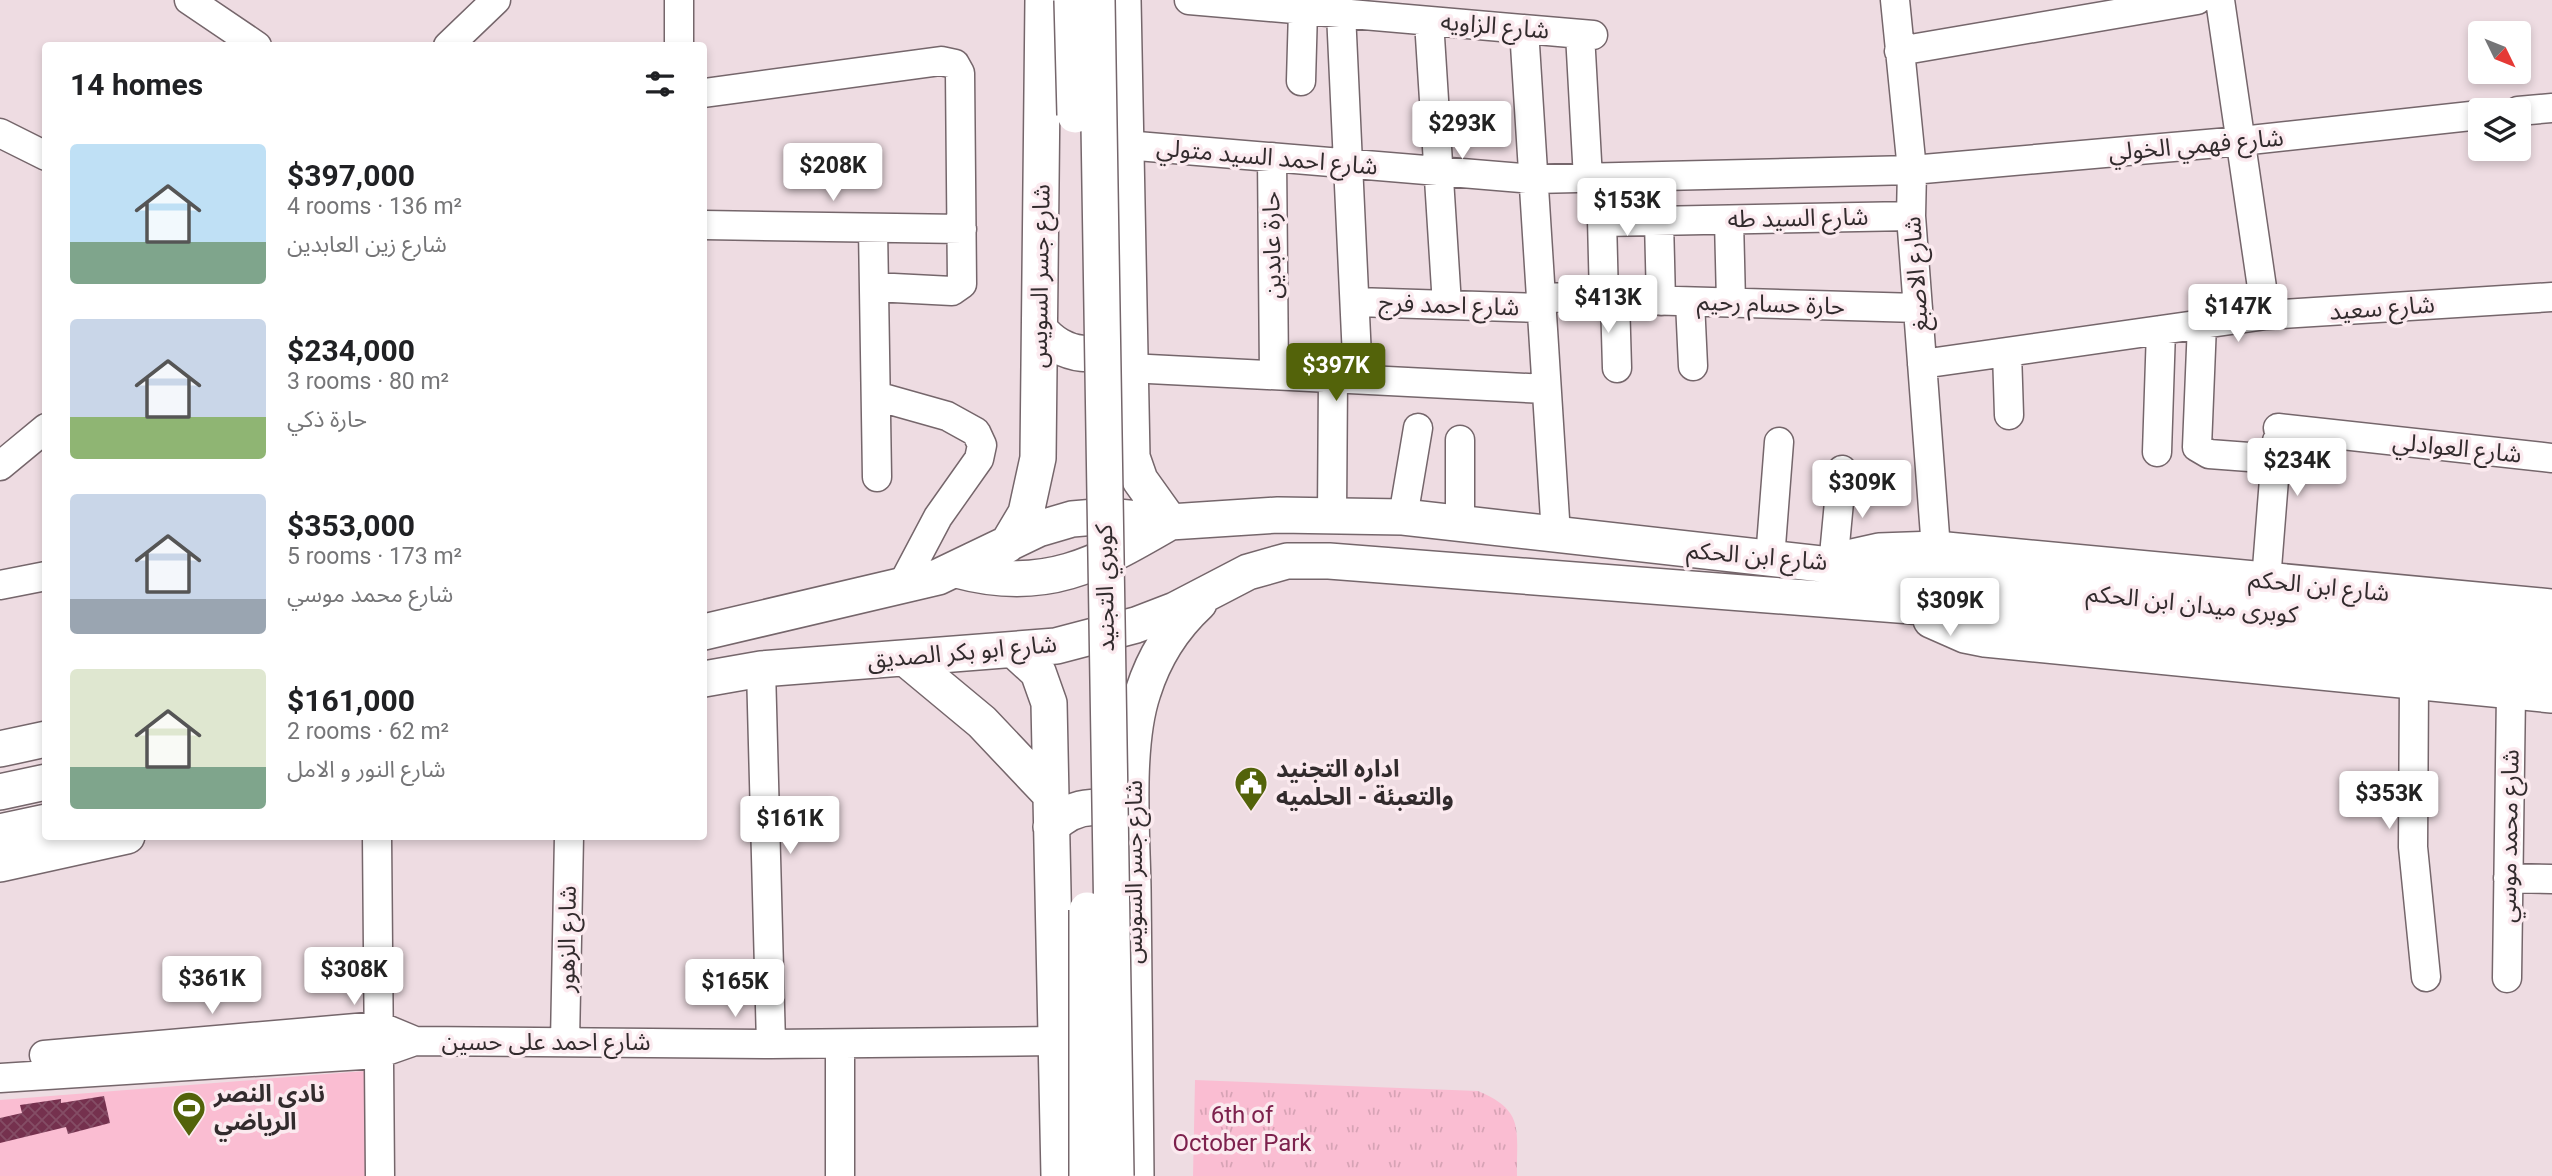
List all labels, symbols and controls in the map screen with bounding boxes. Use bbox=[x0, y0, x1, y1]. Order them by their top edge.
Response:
street label: شارع الزاويه bbox=[1439, 7, 1550, 48]
north arrow bbox=[2468, 21, 2530, 84]
map controls bbox=[2468, 21, 2531, 161]
icon: filters bbox=[641, 65, 679, 103]
text: 14 homes bbox=[70, 67, 203, 102]
button: layers bbox=[2468, 98, 2531, 161]
pin: $293K bbox=[1413, 102, 1511, 161]
text: $293K bbox=[1428, 110, 1496, 137]
street label: شارع فهمي الخولي bbox=[2107, 123, 2285, 171]
street label: شارع احمد السيد متولي bbox=[1155, 133, 1379, 185]
pin: $208K bbox=[784, 144, 882, 203]
text: $208K bbox=[799, 152, 867, 179]
text: $397,000 bbox=[287, 158, 415, 193]
icon: home bbox=[126, 172, 210, 256]
pin: $153K bbox=[1578, 178, 1676, 238]
street label: شارع جسر السويس bbox=[1024, 184, 1059, 368]
text: $153K bbox=[1593, 187, 1661, 214]
street label: حارة عابدين bbox=[1257, 191, 1287, 299]
text: 4 rooms · 136 m² bbox=[287, 193, 462, 220]
street label: شارع السيد طه bbox=[1727, 203, 1869, 236]
street label: شارع الاصبغ bbox=[1898, 215, 1937, 332]
text: شارع زين العابدين bbox=[287, 231, 447, 258]
pin: $413K bbox=[1559, 276, 1657, 335]
text: $413K bbox=[1574, 284, 1642, 311]
pin: $147K bbox=[2189, 284, 2287, 344]
street label: حارة حسام رحيم bbox=[1696, 287, 1846, 325]
street label: شارع احمد فرج bbox=[1378, 289, 1520, 324]
street label: شارع سعيد bbox=[2328, 290, 2436, 329]
text: $147K bbox=[2204, 293, 2272, 320]
text: $234,000 bbox=[287, 333, 415, 368]
pin: $397K bbox=[1287, 344, 1385, 403]
icon: home bbox=[126, 347, 210, 431]
text: $397K bbox=[1302, 352, 1370, 379]
text: 3 rooms · 80 m² bbox=[287, 368, 449, 395]
text: حارة ذكي bbox=[287, 406, 367, 433]
street label: شارع العوادلي bbox=[2391, 427, 2523, 473]
pin: $234K bbox=[2248, 438, 2346, 498]
text: $234K bbox=[2263, 447, 2331, 474]
pin: $309K bbox=[1813, 461, 1911, 520]
text: $309K bbox=[1828, 469, 1896, 496]
text: $353,000 bbox=[287, 508, 415, 543]
icon: home bbox=[126, 522, 210, 606]
street label: كوبري التجنيد bbox=[1090, 523, 1125, 652]
street label: شارع ابن الحكم bbox=[1685, 536, 1829, 579]
text: 5 rooms · 173 m² bbox=[287, 543, 462, 570]
street label: شارع ابن الحكم bbox=[2247, 565, 2391, 610]
pin: $309K bbox=[1901, 578, 1999, 638]
street label: كوبرى ميدان ابن الحكم bbox=[2085, 579, 2300, 632]
text: شارع محمد موسي bbox=[287, 581, 453, 608]
text: $309K bbox=[1916, 587, 1984, 614]
street label: شارع ابو بكر الصديق bbox=[866, 630, 1058, 677]
text: $161,000 bbox=[287, 683, 415, 718]
icon: home bbox=[126, 697, 210, 781]
text: 2 rooms · 62 m² bbox=[287, 718, 449, 745]
street label: شارع محمد موسي bbox=[2493, 749, 2529, 923]
place label: اداره التجنيد والتعبئة - الحلميه bbox=[1276, 755, 1454, 811]
text: شارع النور و الامل bbox=[287, 756, 446, 783]
public building icon: اداره التجنيد والتعبئة - الحلميه bbox=[1232, 764, 1270, 813]
pin: $353K bbox=[2340, 772, 2438, 831]
street label: شارع جسر السويس bbox=[1120, 780, 1151, 964]
text: $353K bbox=[2355, 780, 2423, 807]
pin: $161K bbox=[741, 796, 839, 856]
text: $161K bbox=[756, 805, 824, 832]
street label: شارع الزهور bbox=[552, 885, 585, 994]
pin: $308K bbox=[305, 948, 403, 1007]
pin: $361K bbox=[163, 956, 261, 1016]
text: $308K bbox=[320, 956, 388, 983]
pin: $165K bbox=[686, 960, 784, 1019]
text: $361K bbox=[178, 965, 246, 992]
text: $165K bbox=[701, 968, 769, 995]
street label: شارع احمد على حسين bbox=[441, 1028, 651, 1059]
place label: نادي النصر الرياضي bbox=[213, 1080, 325, 1142]
sports icon: نادي النصر الرياضي bbox=[170, 1089, 208, 1138]
park label: 6th of October Park bbox=[1172, 1101, 1312, 1157]

